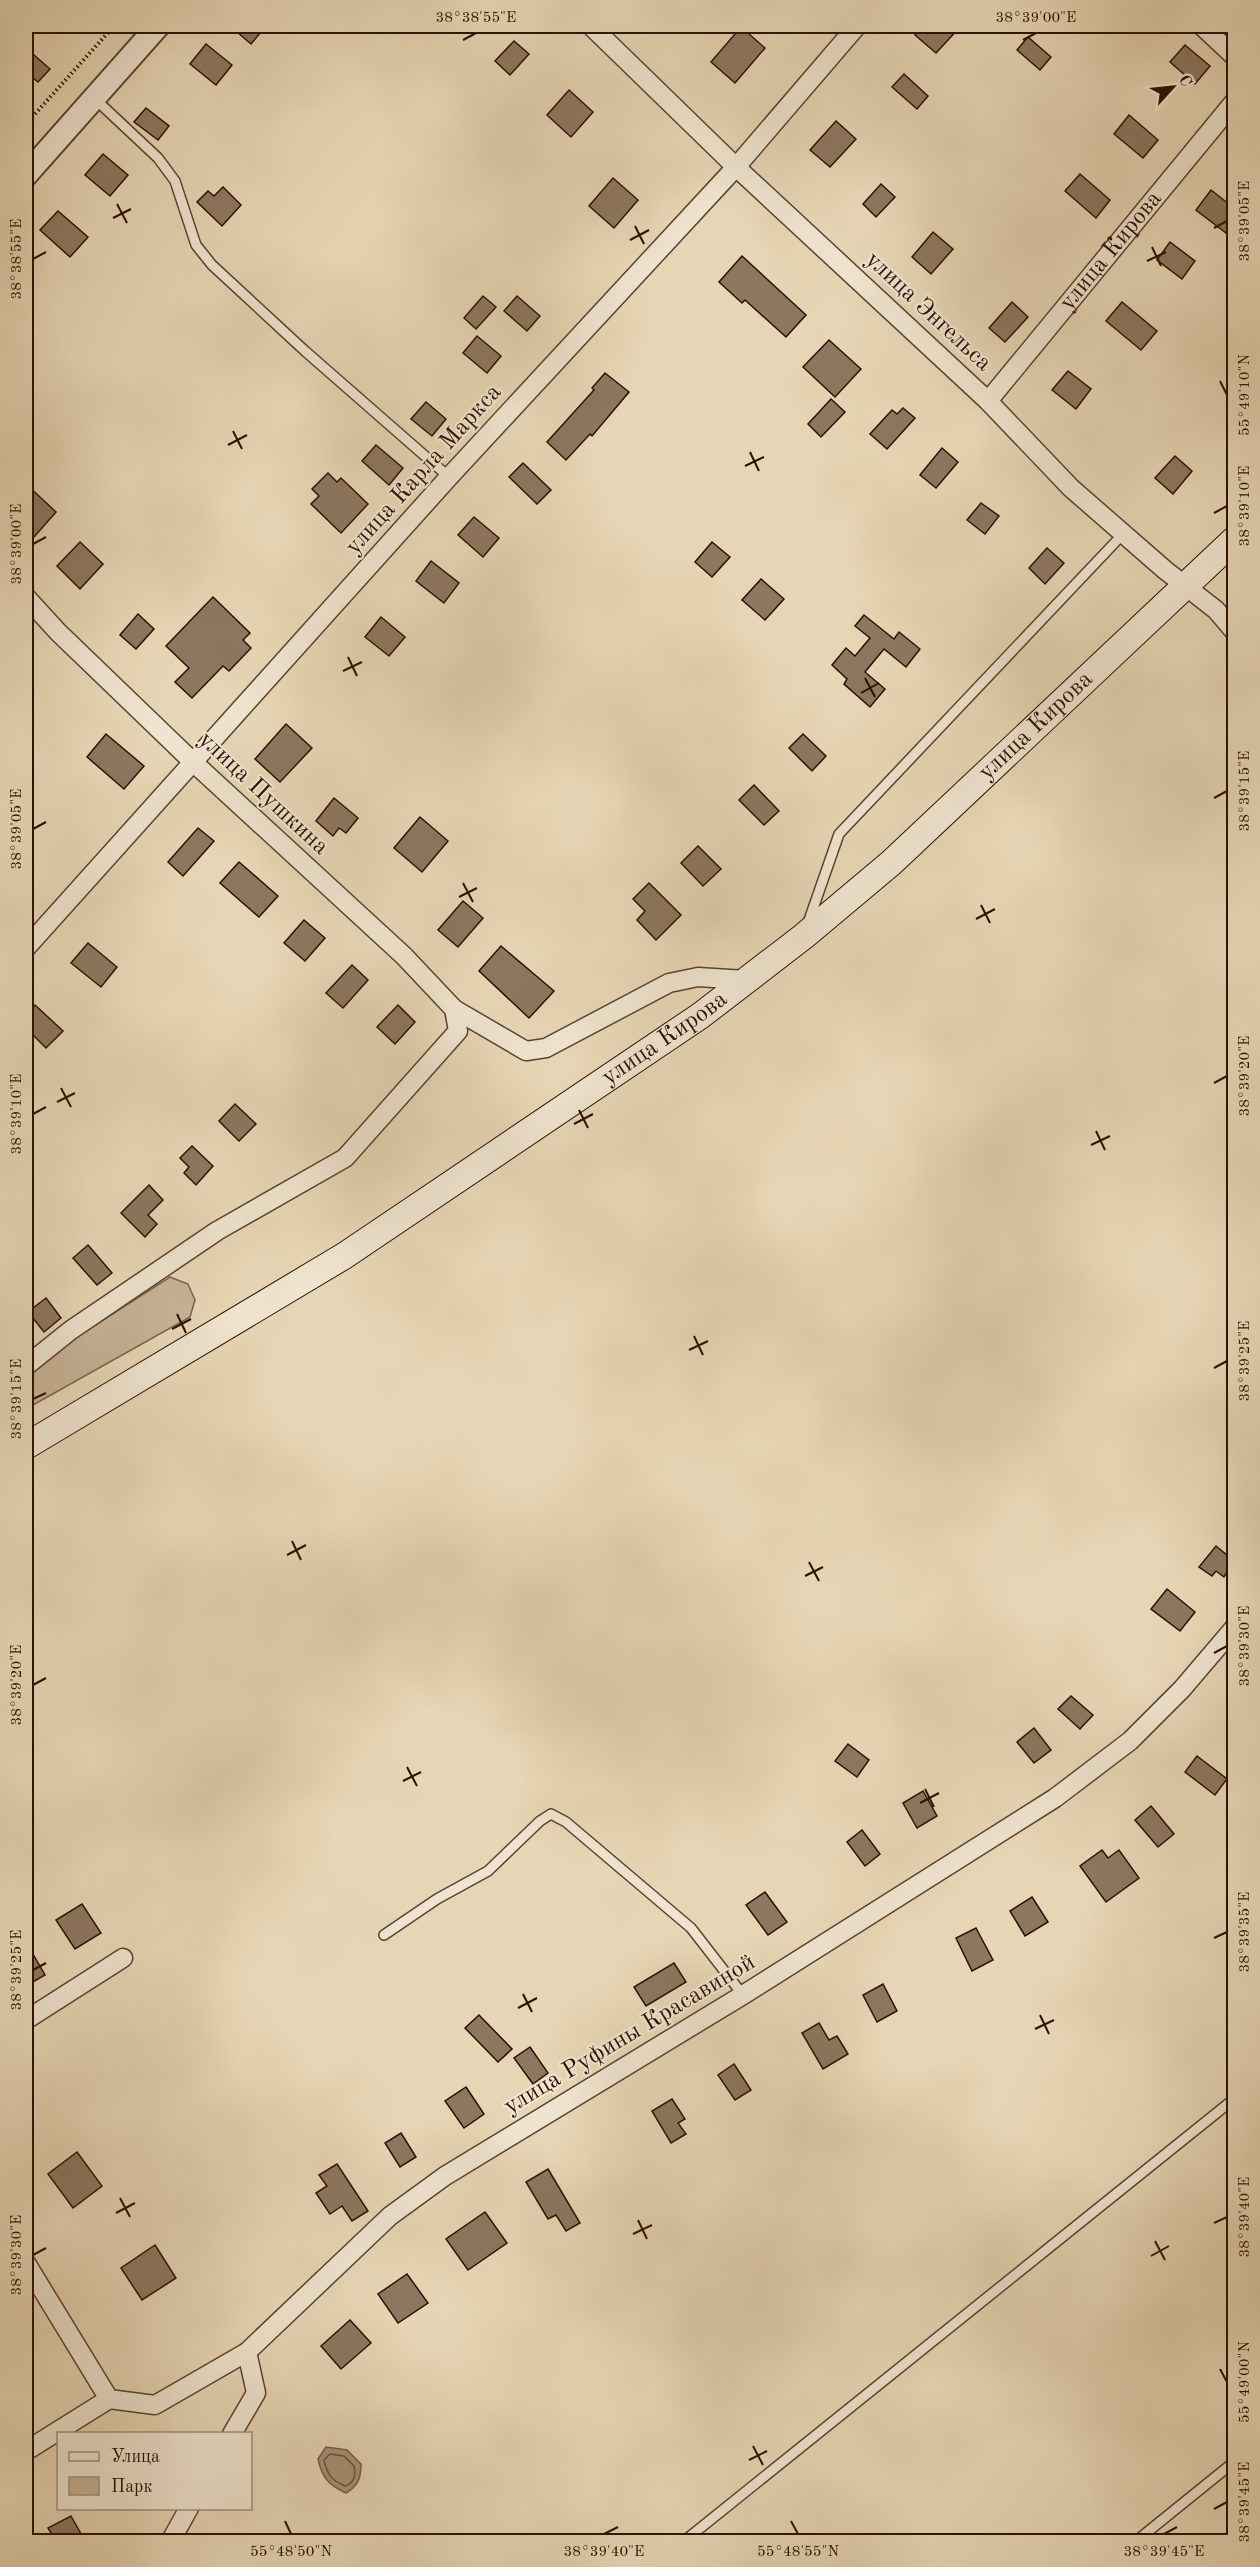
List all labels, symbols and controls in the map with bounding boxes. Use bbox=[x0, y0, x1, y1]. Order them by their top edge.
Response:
text: 38°38'55"E bbox=[436, 11, 516, 26]
text: 38°39'00"E bbox=[996, 11, 1076, 26]
north arrow bbox=[1143, 57, 1203, 117]
text: С bbox=[1175, 73, 1194, 89]
text: 38°39'05"E bbox=[1238, 181, 1253, 261]
street label: улица Кирова bbox=[1056, 187, 1167, 315]
text: 38°38'55"E bbox=[10, 219, 25, 299]
street label: улица Энгельса bbox=[860, 248, 996, 376]
text: 55°49'10"N bbox=[1238, 354, 1253, 436]
street label: улица Карла Маркса bbox=[342, 380, 506, 560]
text: 38°39'10"E bbox=[1238, 466, 1253, 546]
text: 38°39'00"E bbox=[10, 504, 25, 584]
street label: улица Кирова bbox=[975, 667, 1098, 785]
street label: улица Пушкина bbox=[193, 728, 333, 860]
text: 38°39'15"E bbox=[1238, 751, 1253, 831]
text: 38°39'05"E bbox=[10, 789, 25, 869]
street label: улица Кирова bbox=[598, 987, 732, 1090]
text: 38°39'20"E bbox=[1238, 1036, 1253, 1116]
text: 38°39'10"E bbox=[10, 1074, 25, 1154]
text: 38°39'25"E bbox=[1238, 1321, 1253, 1401]
text: 38°39'15"E bbox=[10, 1359, 25, 1439]
text: 38°39'30"E bbox=[1238, 1606, 1253, 1686]
text: 38°39'20"E bbox=[10, 1645, 25, 1725]
text: 38°39'35"E bbox=[1238, 1892, 1253, 1972]
text: 38°39'25"E bbox=[10, 1930, 25, 2010]
street label: улица Руфины Красавиной bbox=[500, 1950, 760, 2120]
text: 38°39'40"E bbox=[1238, 2177, 1253, 2257]
text: 38°39'30"E bbox=[10, 2215, 25, 2295]
text: 55°49'00"N bbox=[1238, 2341, 1253, 2423]
legend bbox=[57, 2432, 252, 2510]
text: Улица bbox=[111, 2448, 160, 2466]
text: 38°39'45"E bbox=[1238, 2462, 1253, 2542]
text: Парк bbox=[111, 2478, 152, 2496]
text: 55°48'50"N bbox=[250, 2545, 332, 2560]
text: 38°39'40"E bbox=[564, 2545, 644, 2560]
text: 55°48'55"N bbox=[757, 2545, 839, 2560]
text: 38°39'45"E bbox=[1124, 2545, 1204, 2560]

